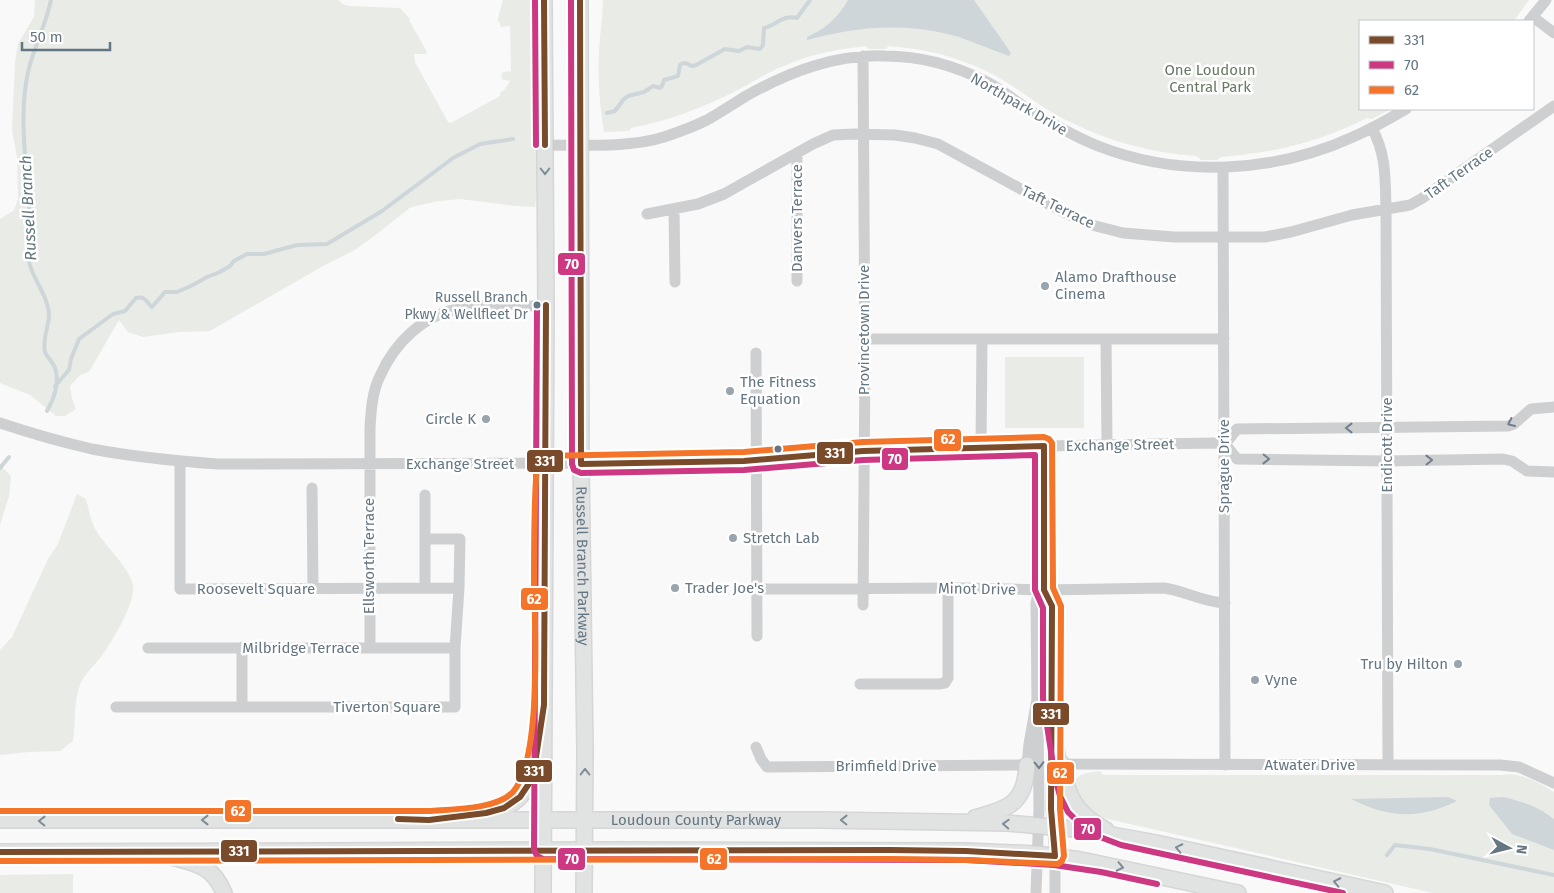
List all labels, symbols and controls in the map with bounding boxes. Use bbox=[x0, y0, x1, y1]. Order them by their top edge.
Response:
scale bar bbox=[22, 20, 110, 52]
legend bbox=[1359, 20, 1534, 110]
text: 50 m bbox=[30, 28, 63, 46]
text: 331 bbox=[1404, 31, 1425, 49]
text: 70 bbox=[1404, 56, 1419, 74]
park label: One Loudoun Central Park bbox=[1164, 61, 1256, 96]
street label: Northpark Drive bbox=[967, 69, 1071, 139]
text: 62 bbox=[1404, 81, 1419, 99]
street label: Taft Terrace bbox=[1422, 143, 1496, 203]
water label: Russell Branch bbox=[16, 155, 40, 261]
street label: Danvers Terrace bbox=[788, 164, 806, 272]
one-way arrow bbox=[540, 168, 550, 175]
street label: Taft Terrace bbox=[1019, 182, 1097, 232]
line badge: 70 bbox=[557, 252, 586, 276]
text: 70 bbox=[565, 256, 579, 273]
street label: Provincetown Drive bbox=[855, 265, 873, 395]
place label: Alamo Drafthouse Cinema bbox=[1055, 268, 1177, 303]
marker: Alamo Drafthouse Cinema bbox=[1039, 280, 1051, 292]
place label: Russell Branch Pkwy & Wellfleet Dr bbox=[405, 289, 529, 323]
marker: Russell Branch Pkwy & Wellfleet Dr bbox=[532, 300, 542, 310]
place label: The Fitness Equation bbox=[740, 373, 816, 408]
marker: The Fitness Equation bbox=[724, 385, 736, 397]
street label: Endicott Drive bbox=[1378, 397, 1396, 493]
place label: Circle K bbox=[426, 410, 476, 428]
marker: Circle K bbox=[480, 413, 492, 425]
one-way arrow bbox=[1507, 416, 1516, 426]
street label: Sprague Drive bbox=[1215, 419, 1233, 513]
one-way arrow bbox=[1345, 423, 1352, 433]
line badge: 62 bbox=[933, 428, 962, 452]
text: 62 bbox=[941, 431, 955, 448]
street label: Exchange Street bbox=[1066, 435, 1175, 455]
line badge: 331 bbox=[816, 441, 854, 465]
unlabelled marker bbox=[773, 444, 783, 454]
text: 331 bbox=[824, 445, 845, 462]
line badge: 70 bbox=[881, 447, 909, 471]
line badge: 331 bbox=[526, 449, 564, 473]
text: 70 bbox=[888, 451, 902, 468]
text: 331 bbox=[534, 453, 555, 470]
one-way arrow bbox=[1263, 454, 1271, 464]
street label: Exchange Street bbox=[406, 455, 515, 473]
one-way arrow bbox=[1425, 455, 1433, 465]
street label: Russell Branch Parkway bbox=[572, 486, 593, 646]
street label: Ellsworth Terrace bbox=[360, 498, 378, 614]
place label: Stretch Lab bbox=[743, 529, 820, 547]
marker: Stretch Lab bbox=[727, 532, 739, 544]
place label: Trader Joe's bbox=[685, 579, 764, 597]
street label: Minot Drive bbox=[938, 579, 1016, 599]
street label: Roosevelt Square bbox=[197, 580, 315, 598]
marker: Trader Joe's bbox=[669, 582, 681, 594]
line badge: 62 bbox=[520, 587, 549, 611]
text: 62 bbox=[527, 591, 541, 608]
street label: Milbridge Terrace bbox=[242, 639, 360, 657]
place label: Tru by Hilton bbox=[1360, 655, 1448, 673]
marker: Tru by Hilton bbox=[1452, 658, 1464, 670]
place label: Vyne bbox=[1265, 671, 1298, 689]
marker: Vyne bbox=[1249, 674, 1261, 686]
street label: Tiverton Square bbox=[333, 698, 441, 716]
line badge: 331 bbox=[1032, 702, 1070, 726]
text: 331 bbox=[1040, 706, 1061, 723]
street label: Atwater Drive bbox=[1264, 756, 1356, 774]
street label: Brimfield Drive bbox=[835, 757, 937, 775]
line badge: 331 bbox=[515, 759, 553, 783]
one-way arrow bbox=[1033, 761, 1044, 769]
line badge: 62 bbox=[1046, 761, 1075, 785]
text: 331 bbox=[523, 763, 544, 780]
text: 62 bbox=[1053, 765, 1067, 782]
one-way arrow bbox=[580, 768, 590, 776]
line badge: 62 bbox=[224, 799, 252, 823]
text: 62 bbox=[231, 803, 245, 820]
street label: Loudoun County Parkway bbox=[611, 811, 782, 829]
one-way arrow bbox=[38, 815, 46, 826]
one-way arrow bbox=[201, 815, 208, 825]
one-way arrow bbox=[839, 815, 847, 826]
line badge: 70 bbox=[1073, 817, 1102, 841]
one-way arrow bbox=[1002, 818, 1010, 829]
text: 70 bbox=[1081, 821, 1095, 838]
north arrow bbox=[1484, 823, 1534, 873]
line badge: 331 bbox=[220, 839, 258, 863]
text: 331 bbox=[228, 843, 249, 860]
one-way arrow bbox=[1174, 843, 1183, 854]
text: N bbox=[1512, 844, 1530, 855]
line badge: 70 bbox=[557, 847, 586, 871]
line badge: 62 bbox=[699, 847, 728, 871]
text: 70 bbox=[565, 851, 579, 868]
text: 62 bbox=[707, 851, 721, 868]
one-way arrow bbox=[1116, 861, 1124, 872]
one-way arrow bbox=[1333, 878, 1342, 888]

